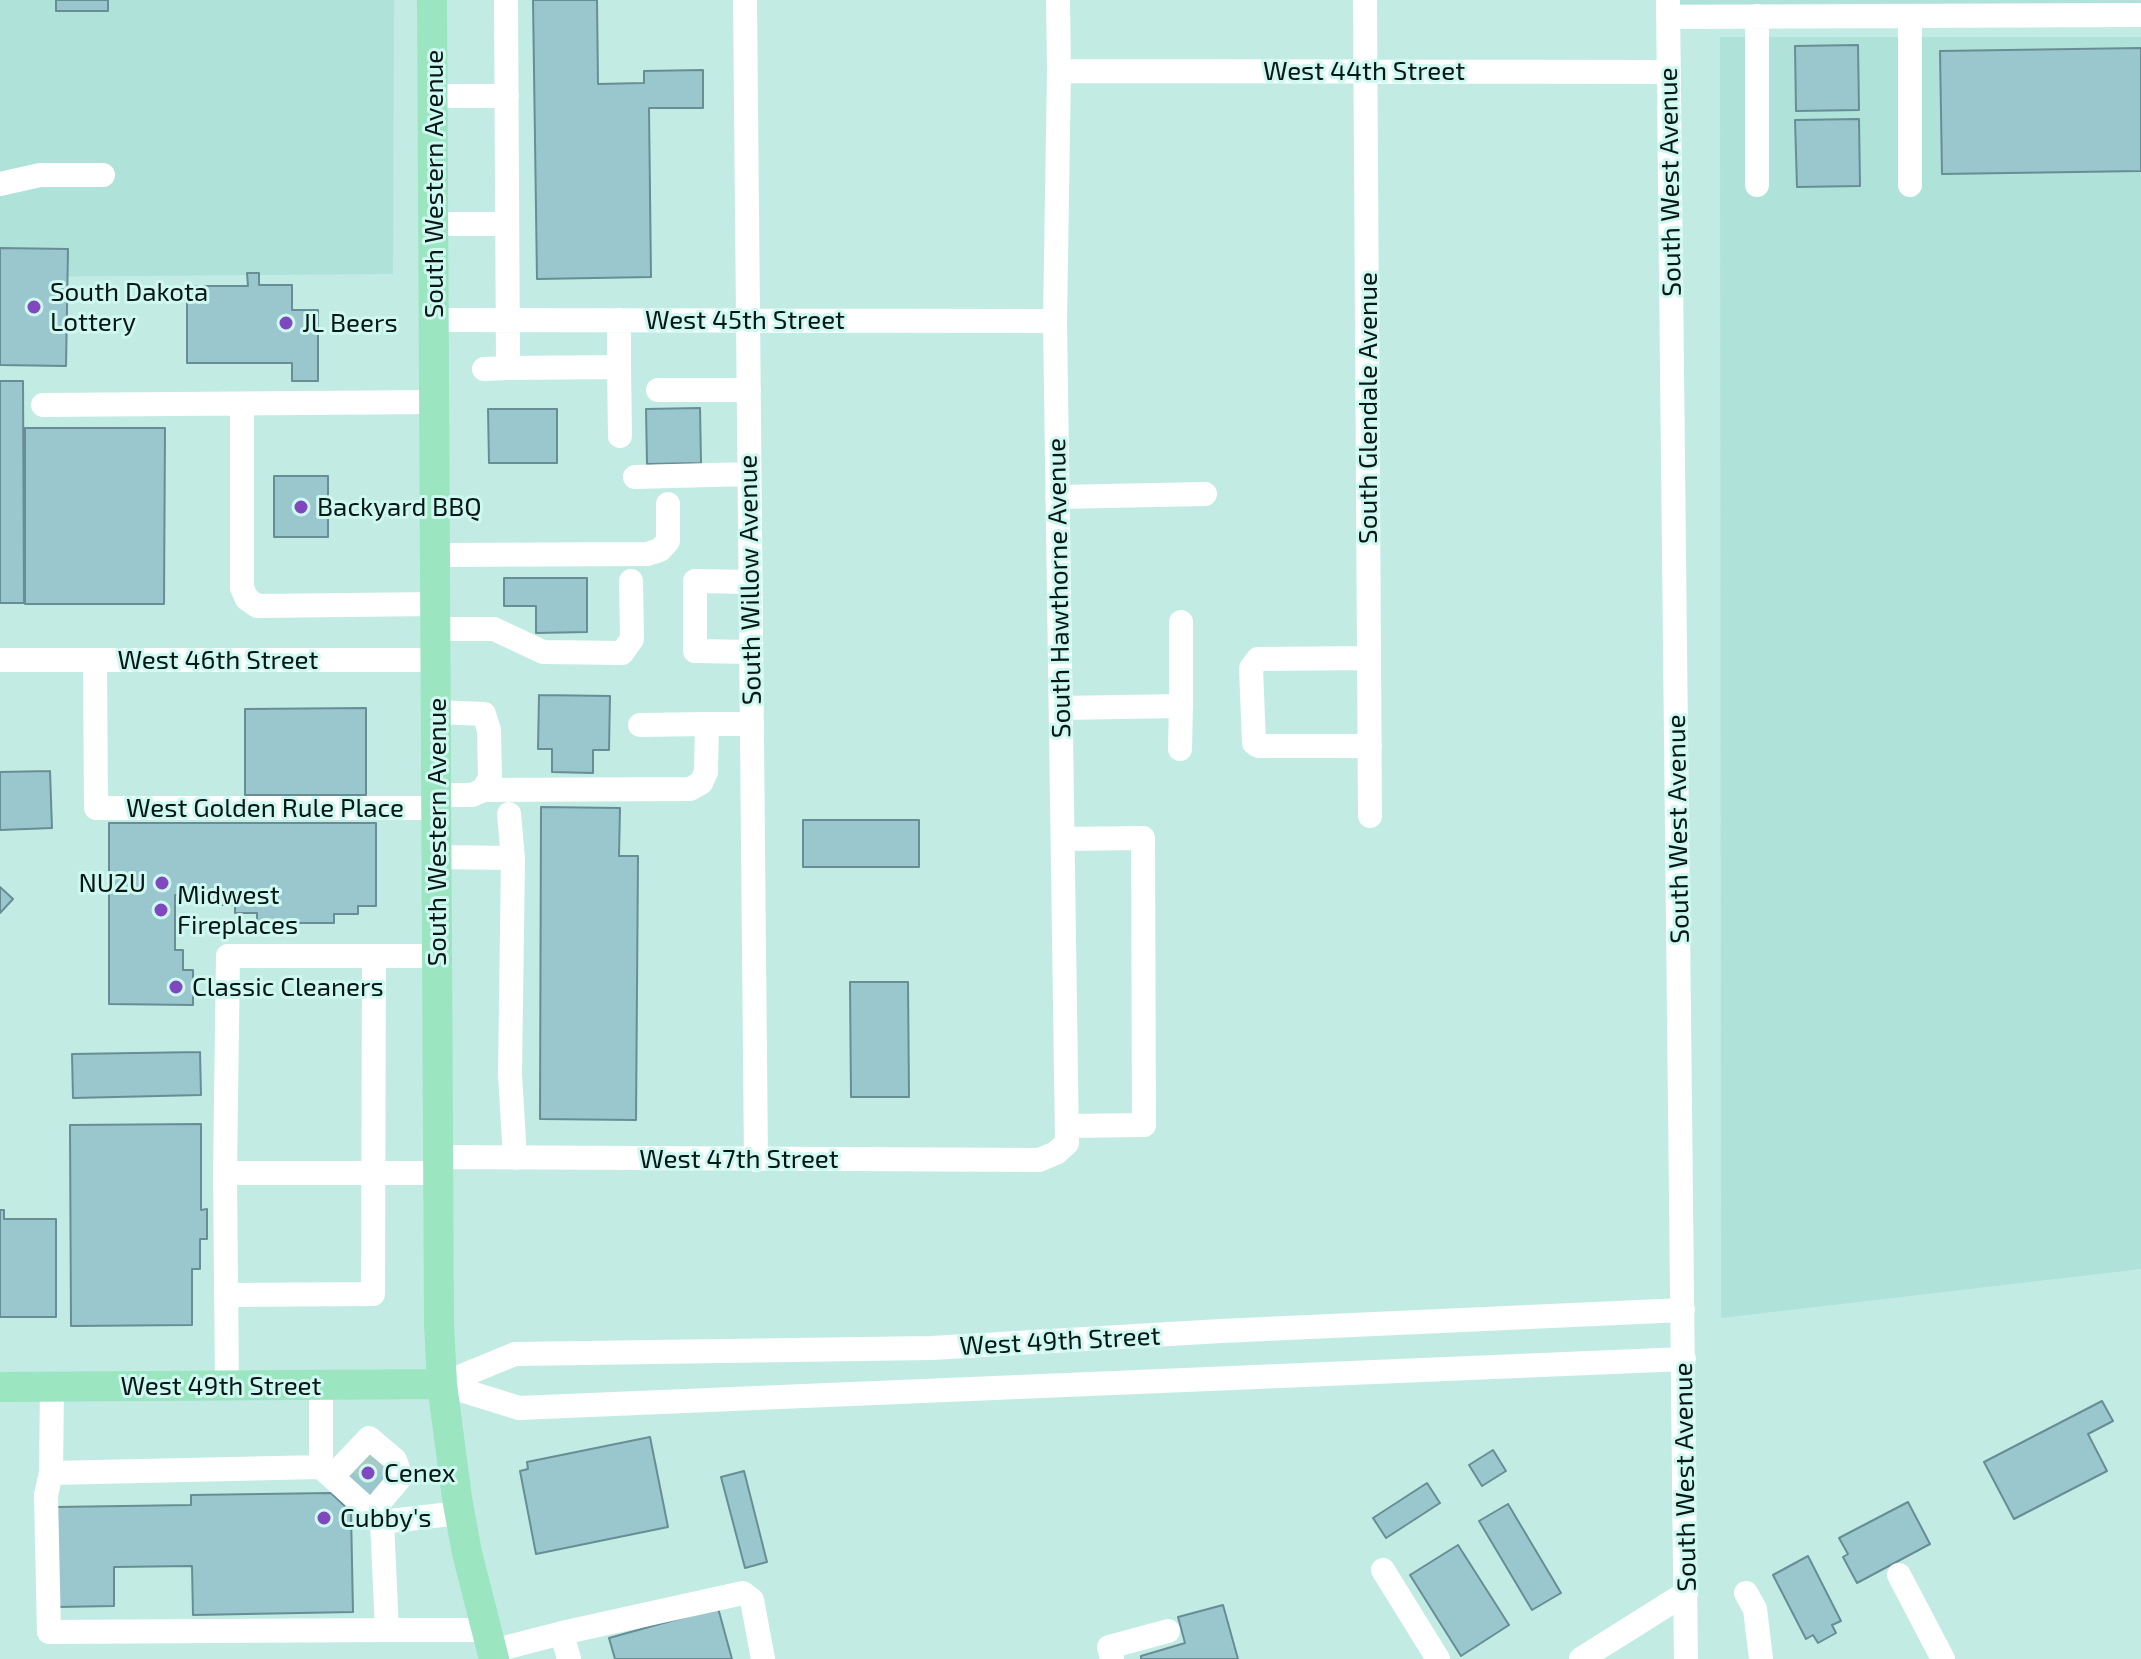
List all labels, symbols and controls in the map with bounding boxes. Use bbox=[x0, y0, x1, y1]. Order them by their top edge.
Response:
street label: South Western Avenue bbox=[418, 50, 450, 318]
street label: West 44th Street bbox=[1263, 55, 1465, 87]
street label: South West Avenue bbox=[1652, 67, 1688, 297]
street label: South Glendale Avenue bbox=[1352, 272, 1384, 544]
place label: South Dakota Lottery bbox=[50, 276, 208, 338]
marker: South Dakota Lottery bbox=[25, 298, 43, 316]
street label: West 45th Street bbox=[645, 304, 845, 336]
place label: JL Beers bbox=[302, 307, 398, 339]
marker: JL Beers bbox=[277, 314, 295, 332]
street label: South Hawthorne Avenue bbox=[1041, 438, 1077, 738]
street label: South Willow Avenue bbox=[732, 454, 768, 706]
place label: Backyard BBQ bbox=[317, 491, 482, 523]
marker: Backyard BBQ bbox=[292, 498, 310, 516]
street label: West 46th Street bbox=[118, 644, 318, 676]
street label: South Western Avenue bbox=[421, 698, 453, 966]
street label: South West Avenue bbox=[1660, 714, 1696, 944]
street label: West Golden Rule Place bbox=[126, 792, 404, 824]
place label: NU2U bbox=[78, 867, 146, 899]
marker: NU2U bbox=[153, 874, 171, 892]
place label: Midwest Fireplaces bbox=[177, 879, 298, 940]
marker: Midwest Fireplaces bbox=[152, 901, 170, 919]
place label: Classic Cleaners bbox=[192, 971, 384, 1003]
marker: Classic Cleaners bbox=[167, 978, 185, 996]
street label: West 47th Street bbox=[639, 1143, 839, 1175]
street label: West 49th Street bbox=[959, 1320, 1161, 1362]
street label: South West Avenue bbox=[1667, 1362, 1703, 1592]
street label: West 49th Street bbox=[121, 1370, 321, 1402]
place label: Cenex bbox=[384, 1457, 456, 1489]
marker: Cenex bbox=[359, 1464, 377, 1482]
place label: Cubby's bbox=[340, 1502, 432, 1534]
marker: Cubby's bbox=[315, 1509, 333, 1527]

